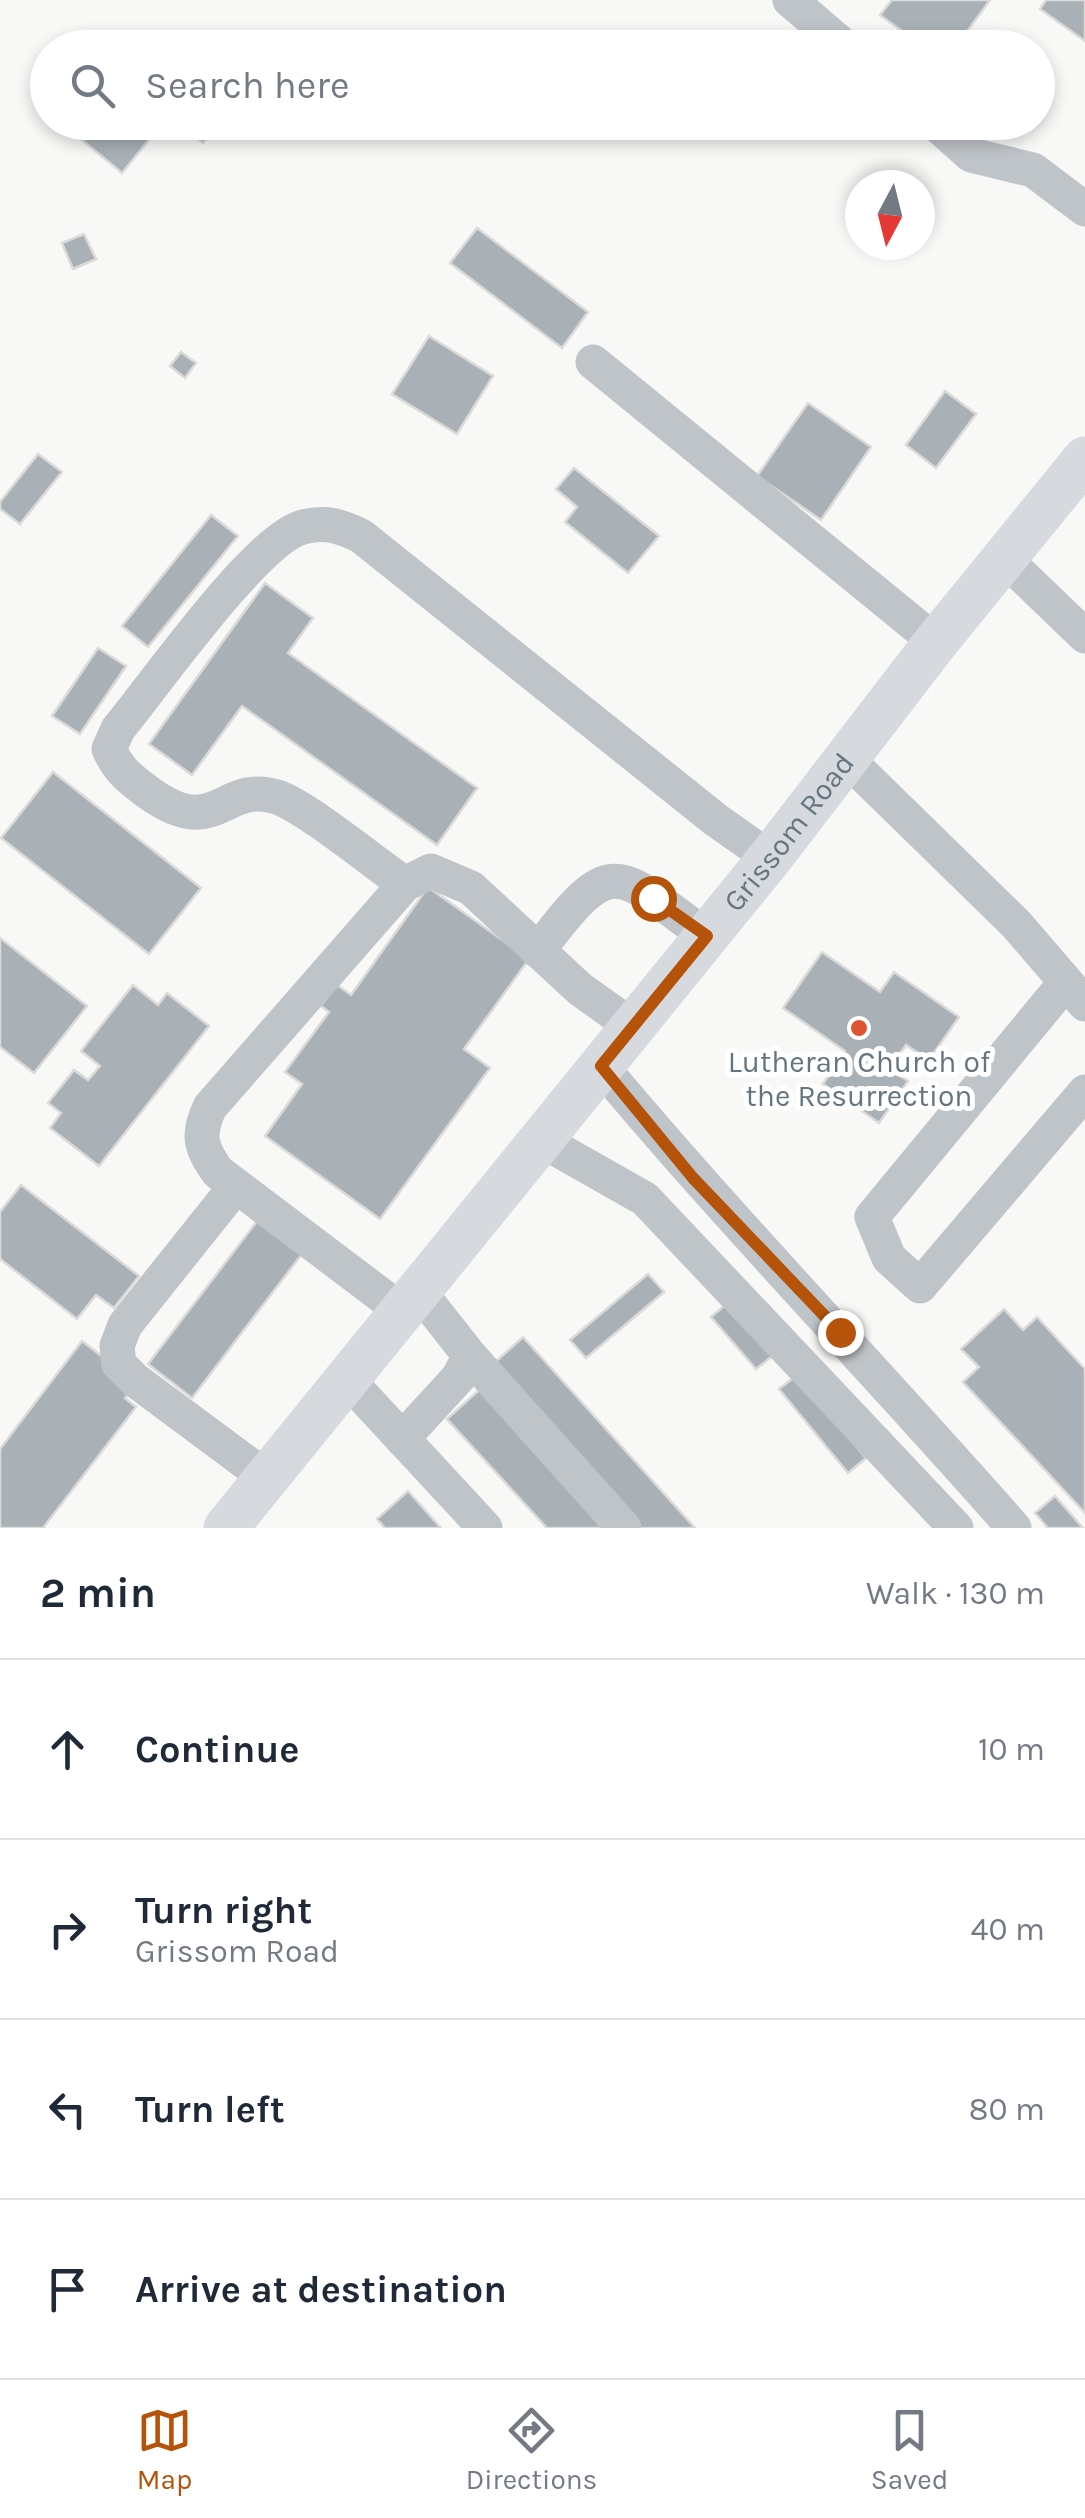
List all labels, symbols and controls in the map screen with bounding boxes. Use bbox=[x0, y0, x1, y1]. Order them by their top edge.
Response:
search box bbox=[30, 30, 1055, 140]
icon: search bbox=[65, 58, 120, 113]
text: Search here bbox=[145, 63, 349, 108]
north arrow bbox=[845, 170, 935, 260]
street label: Grissom Road bbox=[716, 746, 862, 919]
route start bbox=[631, 876, 677, 922]
marker: Lutheran Church of the Resurrection bbox=[848, 1017, 870, 1039]
place label: Lutheran Church of the Resurrection bbox=[728, 1044, 991, 1114]
route end bbox=[818, 1310, 864, 1356]
text: 2 min bbox=[40, 1568, 156, 1618]
text: Walk · 130 m bbox=[866, 1575, 1045, 1612]
icon: ahead bbox=[40, 1722, 95, 1777]
text: Continue bbox=[135, 1727, 299, 1772]
text: 10 m bbox=[978, 1731, 1045, 1768]
text: Turn right bbox=[135, 1888, 312, 1933]
icon: right bbox=[40, 1902, 95, 1957]
text: 40 m bbox=[971, 1911, 1045, 1948]
text: Grissom Road bbox=[135, 1933, 339, 1970]
icon: left bbox=[40, 2082, 95, 2137]
text: Turn left bbox=[135, 2087, 285, 2132]
text: 80 m bbox=[969, 2091, 1045, 2128]
icon: arrive bbox=[40, 2262, 95, 2317]
text: Arrive at destination bbox=[135, 2267, 507, 2312]
tab: Map bbox=[137, 2403, 192, 2496]
tab: Directions bbox=[466, 2403, 597, 2496]
tab: Saved bbox=[871, 2403, 948, 2496]

